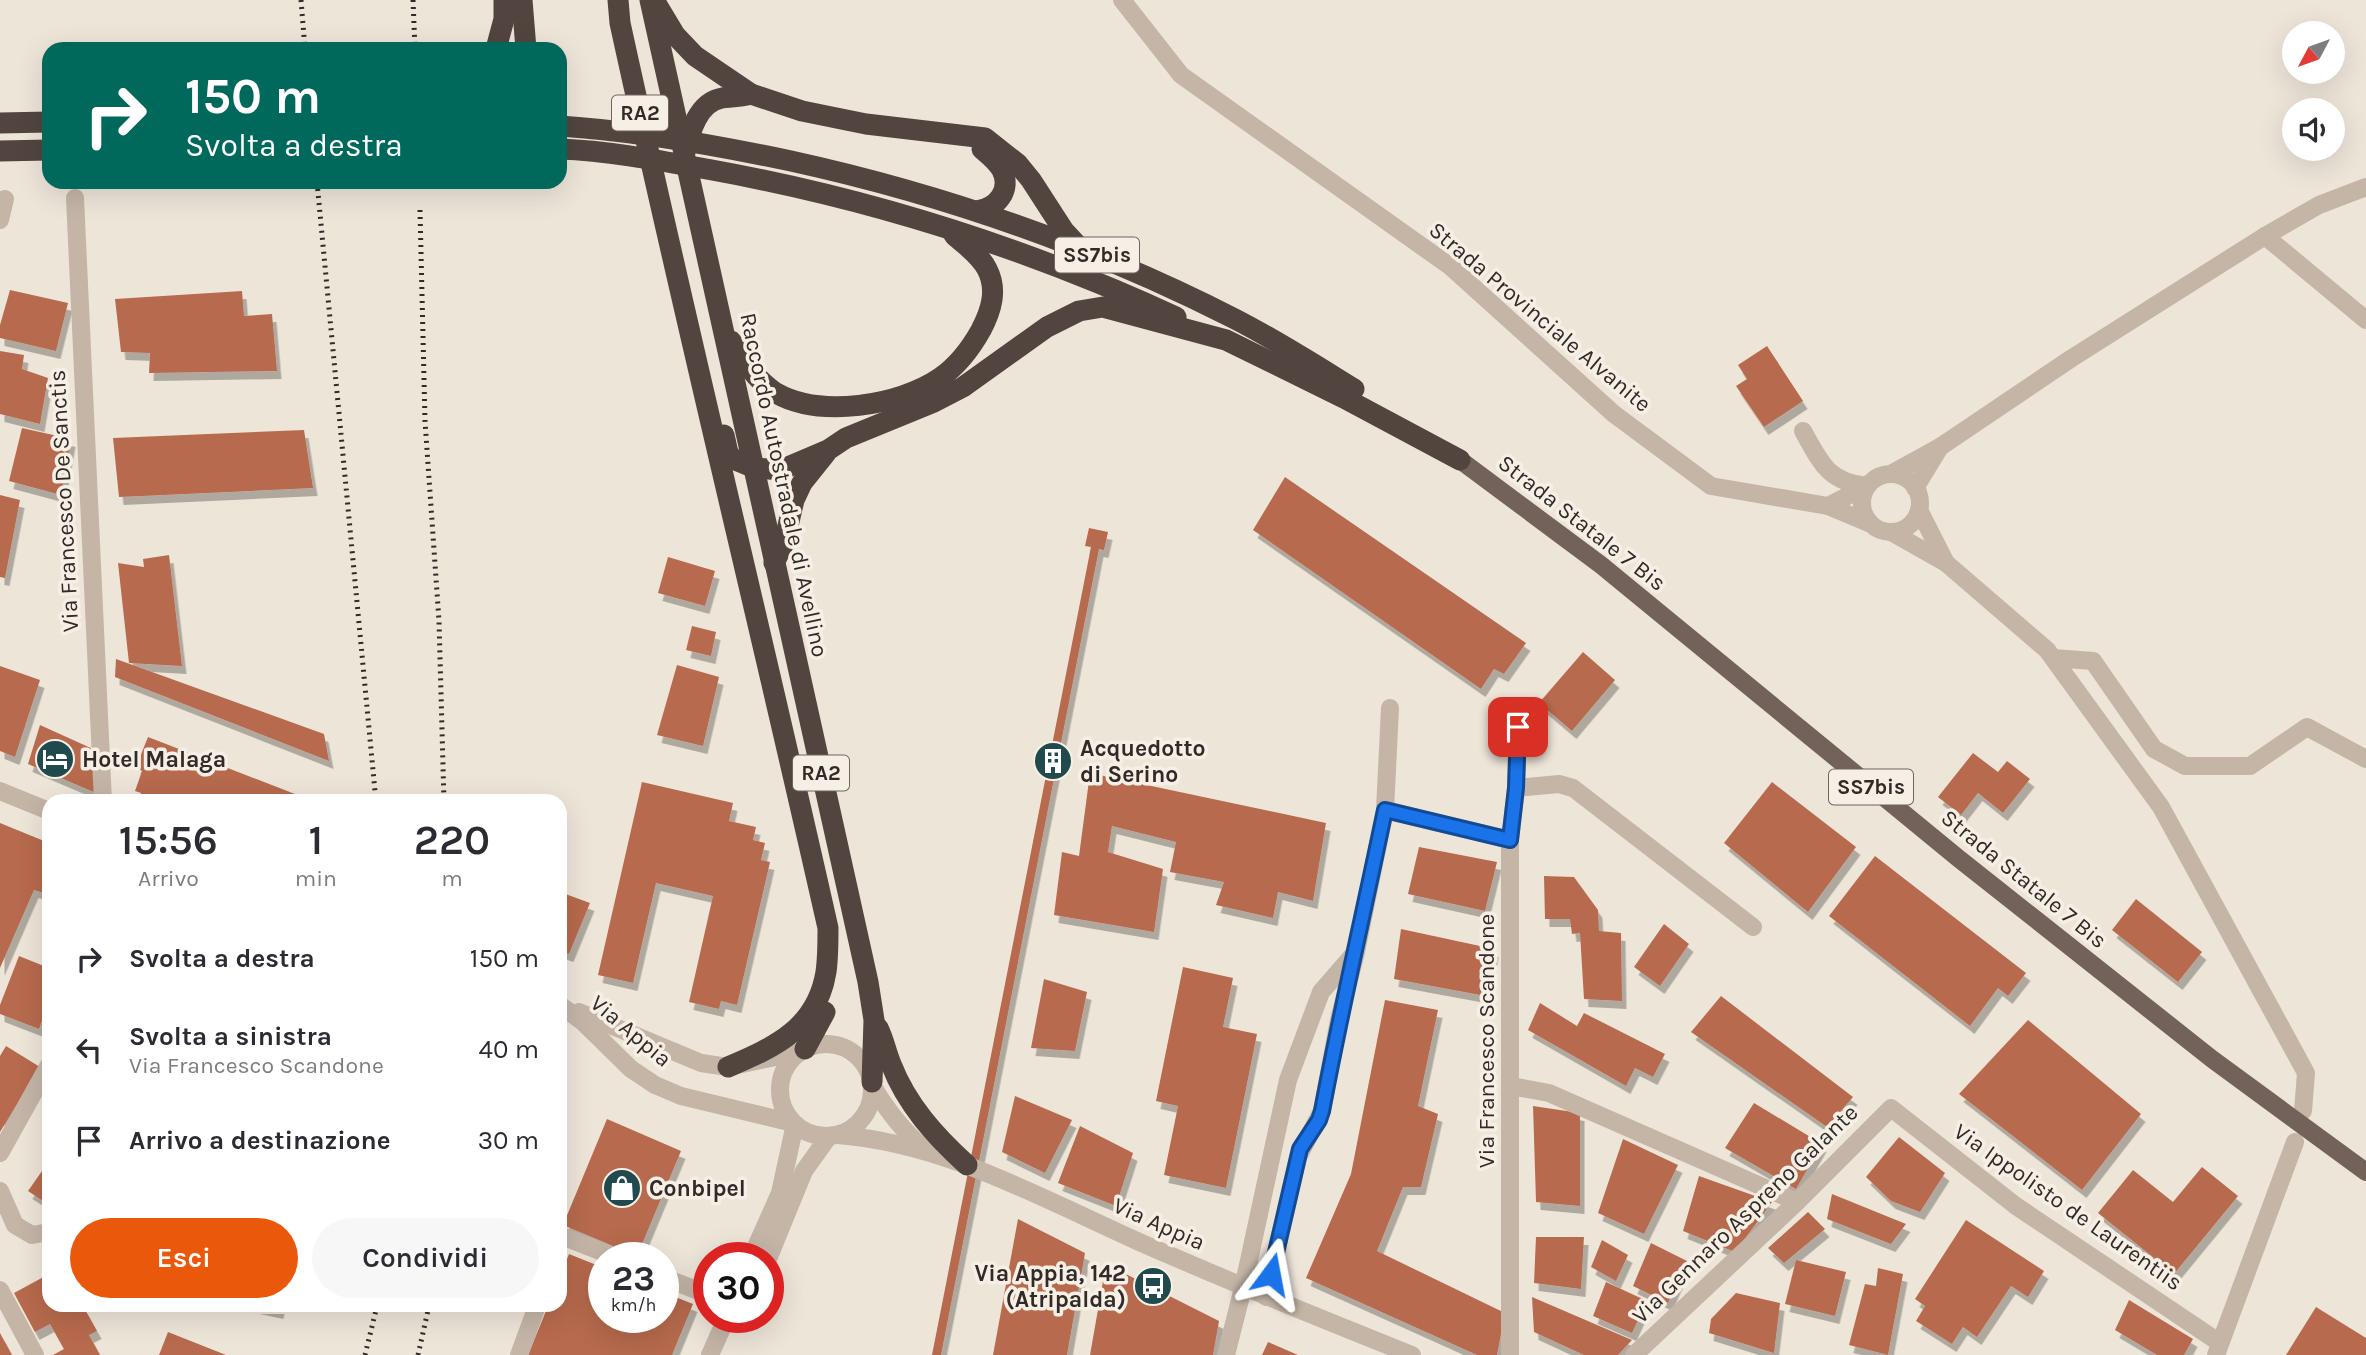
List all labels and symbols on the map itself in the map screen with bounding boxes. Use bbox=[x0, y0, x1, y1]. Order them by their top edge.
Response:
north arrow bbox=[2282, 21, 2345, 84]
road number: RA2 bbox=[612, 96, 668, 130]
street label: Strada Provinciale Alvanite bbox=[1424, 216, 1656, 418]
road number: SS7bis bbox=[1055, 238, 1139, 272]
street label: Raccordo Autostradale di Avellino bbox=[734, 310, 834, 660]
street label: Via Francesco De Sanctis bbox=[44, 369, 84, 633]
street label: Strada Statale 7 Bis bbox=[1493, 449, 1671, 597]
pin bbox=[1488, 697, 1548, 757]
place label: Acquedotto di Serino bbox=[1080, 735, 1206, 788]
hotel icon: Hotel Malaga bbox=[34, 738, 76, 780]
building icon: Acquedotto di Serino bbox=[1032, 740, 1074, 782]
place label: Hotel Malaga bbox=[82, 746, 226, 773]
road number: RA2 bbox=[793, 756, 849, 790]
road number: SS7bis bbox=[1829, 770, 1913, 804]
street label: Strada Statale 7 Bis bbox=[1936, 804, 2112, 954]
street label: Via Francesco Scandone bbox=[1473, 914, 1500, 1168]
street label: Via Appia bbox=[585, 989, 677, 1073]
street label: Via Gennaro Aspreno Galante bbox=[1627, 1099, 1863, 1329]
street label: Via Ippolisto de Laurentiis bbox=[1949, 1118, 2187, 1296]
shop icon: Conbipel bbox=[601, 1167, 643, 1209]
place label: Conbipel bbox=[649, 1175, 746, 1202]
street label: Via Appia bbox=[1109, 1192, 1209, 1256]
position arrow bbox=[1234, 1237, 1308, 1311]
speed limit sign: 30 bbox=[693, 1242, 784, 1333]
place label: Via Appia, 142 (Atripalda) bbox=[974, 1260, 1126, 1313]
bus stop icon: Via Appia, 142 (Atripalda) bbox=[1132, 1265, 1174, 1307]

